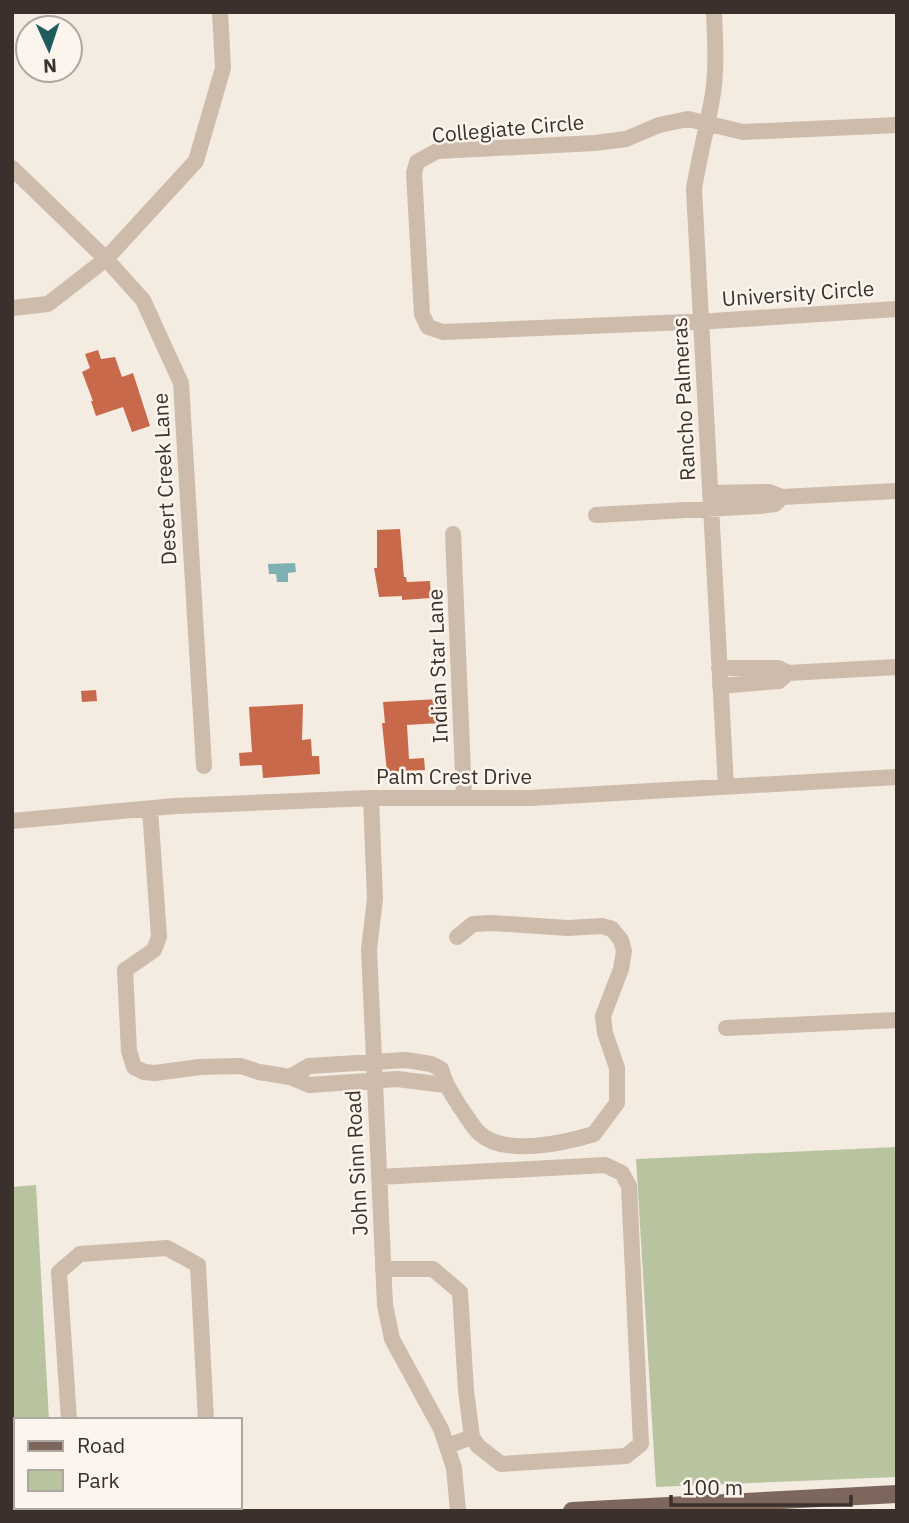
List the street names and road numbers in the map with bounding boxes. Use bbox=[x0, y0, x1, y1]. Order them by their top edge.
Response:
street label: Collegiate Circle bbox=[431, 107, 585, 149]
street label: University Circle bbox=[721, 274, 875, 312]
street label: Rancho Palmeras bbox=[665, 316, 701, 482]
street label: Desert Creek Lane bbox=[146, 392, 182, 566]
street label: Indian Star Lane bbox=[420, 588, 454, 744]
street label: Palm Crest Drive bbox=[376, 762, 532, 790]
street label: John Sinn Road bbox=[338, 1090, 374, 1237]

